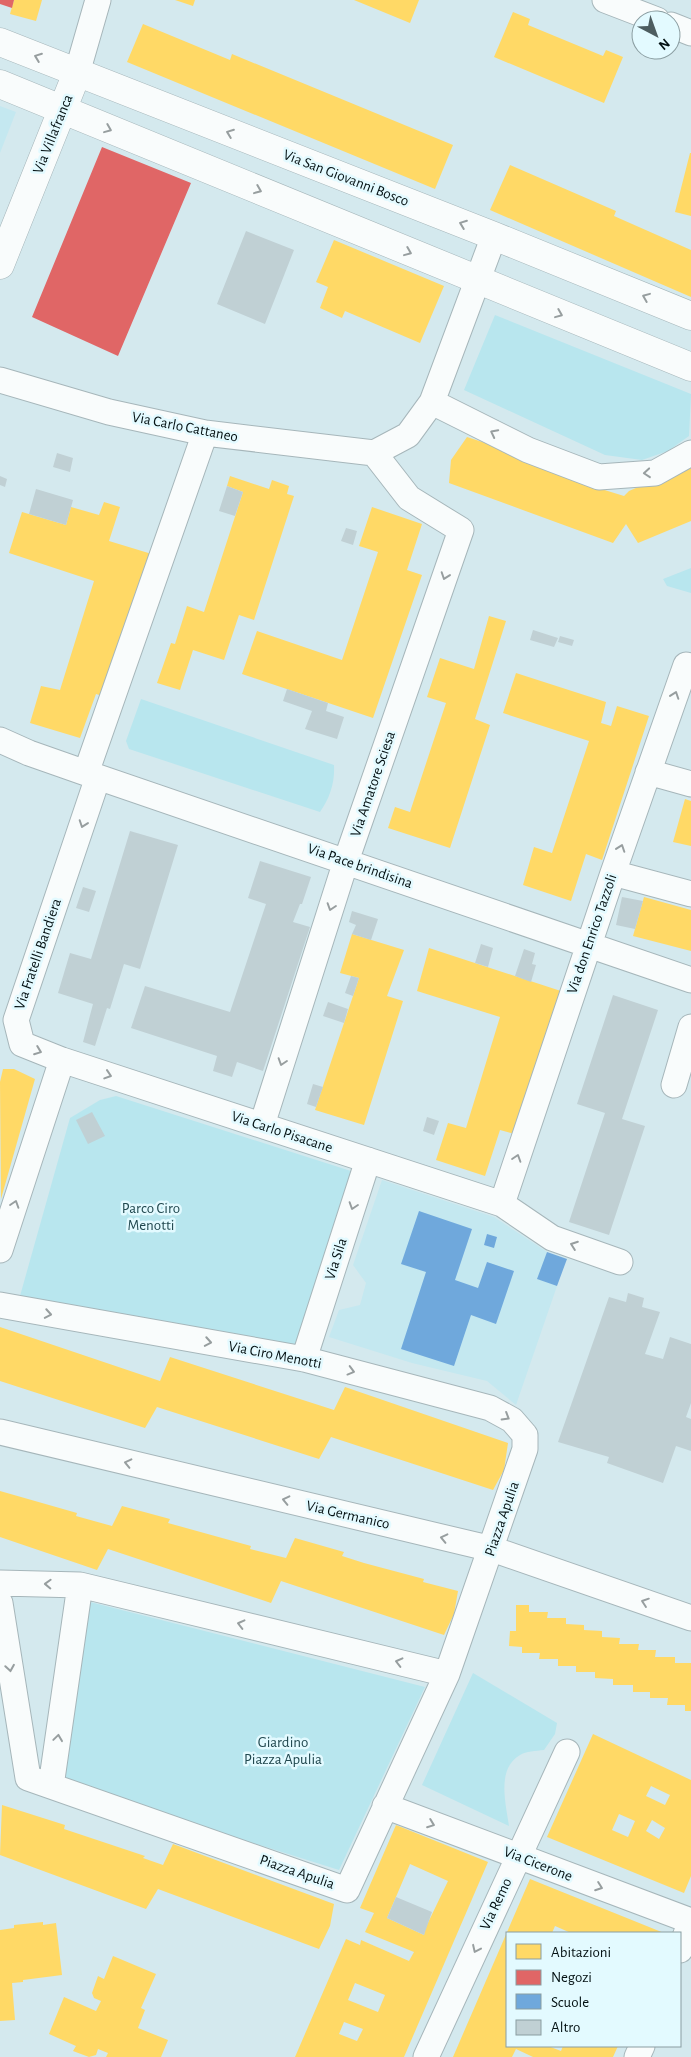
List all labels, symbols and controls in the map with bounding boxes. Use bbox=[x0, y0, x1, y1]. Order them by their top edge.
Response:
north arrow bbox=[631, 10, 681, 60]
text: N bbox=[656, 36, 672, 53]
one-way arrow bbox=[35, 53, 43, 63]
street label: Via Villafranca bbox=[30, 92, 76, 176]
one-way arrow bbox=[103, 122, 112, 133]
one-way arrow bbox=[226, 128, 235, 139]
street label: Via San Giovanni Bosco bbox=[281, 147, 411, 209]
one-way arrow bbox=[253, 184, 262, 195]
one-way arrow bbox=[459, 219, 467, 229]
one-way arrow bbox=[403, 246, 412, 257]
one-way arrow bbox=[642, 293, 651, 304]
one-way arrow bbox=[554, 307, 563, 318]
street label: Via Carlo Cattaneo bbox=[131, 409, 239, 445]
one-way arrow bbox=[490, 429, 499, 439]
one-way arrow bbox=[643, 467, 651, 478]
one-way arrow bbox=[441, 572, 451, 580]
one-way arrow bbox=[669, 691, 679, 700]
street label: Via Amatore Sciesa bbox=[348, 729, 398, 839]
one-way arrow bbox=[78, 819, 88, 827]
street label: Via Pace brindisina bbox=[306, 841, 415, 891]
one-way arrow bbox=[615, 845, 625, 853]
street label: Via don Enrico Tazzoli bbox=[564, 872, 620, 996]
street label: Via Fratelli Bandiera bbox=[12, 896, 64, 1012]
one-way arrow bbox=[327, 902, 337, 911]
one-way arrow bbox=[33, 1045, 42, 1055]
one-way arrow bbox=[277, 1057, 287, 1065]
one-way arrow bbox=[103, 1069, 112, 1079]
street label: Via Carlo Pisacane bbox=[230, 1109, 335, 1155]
one-way arrow bbox=[512, 1154, 522, 1163]
one-way arrow bbox=[9, 1200, 19, 1208]
park label: Parco Ciro Menotti bbox=[122, 1201, 180, 1233]
one-way arrow bbox=[349, 1201, 359, 1210]
street label: Via Sila bbox=[322, 1236, 350, 1282]
one-way arrow bbox=[570, 1241, 579, 1251]
one-way arrow bbox=[44, 1308, 52, 1318]
one-way arrow bbox=[204, 1337, 212, 1347]
street label: Via Ciro Menotti bbox=[227, 1339, 323, 1371]
one-way arrow bbox=[346, 1366, 354, 1376]
one-way arrow bbox=[501, 1411, 510, 1421]
one-way arrow bbox=[125, 1458, 133, 1468]
street label: Piazza Apulia bbox=[482, 1480, 522, 1558]
one-way arrow bbox=[282, 1495, 291, 1506]
street label: Via Germanico bbox=[305, 1498, 391, 1532]
one-way arrow bbox=[440, 1533, 449, 1544]
one-way arrow bbox=[44, 1579, 52, 1590]
one-way arrow bbox=[641, 1598, 650, 1608]
one-way arrow bbox=[237, 1619, 246, 1630]
one-way arrow bbox=[395, 1657, 404, 1668]
one-way arrow bbox=[5, 1664, 15, 1672]
one-way arrow bbox=[52, 1733, 62, 1742]
park label: Giardino Piazza Apulia bbox=[244, 1735, 322, 1767]
one-way arrow bbox=[426, 1818, 434, 1828]
street label: Via Cicerone bbox=[502, 1844, 575, 1884]
street label: Piazza Apulia bbox=[258, 1852, 336, 1892]
street label: Via Remo bbox=[477, 1876, 515, 1932]
one-way arrow bbox=[594, 1881, 603, 1891]
legend bbox=[506, 1932, 681, 2047]
one-way arrow bbox=[471, 1944, 482, 1953]
text: Abitazioni bbox=[551, 1945, 611, 1960]
text: Negozi bbox=[551, 1970, 592, 1985]
text: Scuole bbox=[551, 1995, 589, 2010]
text: Altro bbox=[551, 2020, 580, 2035]

